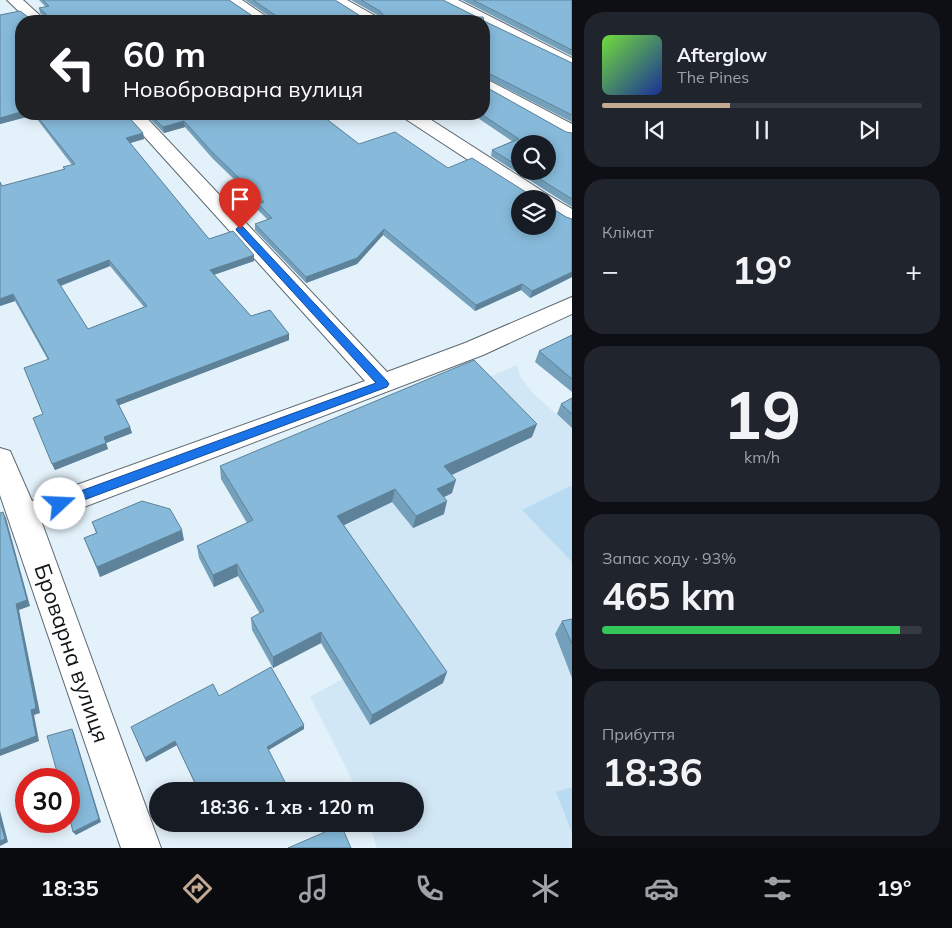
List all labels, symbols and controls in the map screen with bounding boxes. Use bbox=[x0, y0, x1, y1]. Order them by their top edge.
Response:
text: 60 m bbox=[123, 32, 206, 76]
icon: left bbox=[40, 35, 105, 100]
text: Afterglow bbox=[677, 43, 767, 67]
text: The Pines bbox=[677, 67, 749, 87]
text: Новоброварна вулиця bbox=[123, 75, 363, 103]
icon: previous bbox=[641, 116, 669, 144]
icon: pause bbox=[748, 116, 776, 144]
icon: next bbox=[855, 116, 883, 144]
map controls bbox=[511, 135, 556, 235]
button: search bbox=[511, 135, 556, 180]
pin bbox=[219, 178, 261, 229]
icon: arrive bbox=[226, 185, 254, 213]
button: layers bbox=[511, 190, 556, 235]
text: Клімат bbox=[602, 222, 654, 242]
text: 19° bbox=[732, 246, 792, 294]
text: − bbox=[602, 253, 619, 288]
text: + bbox=[905, 253, 922, 288]
text: 19 bbox=[723, 374, 801, 455]
text: km/h bbox=[744, 447, 780, 467]
position arrow bbox=[33, 477, 85, 529]
text: Запас ходу · 93% bbox=[602, 548, 736, 568]
street label: Броварна вулиця bbox=[28, 560, 116, 746]
text: 465 km bbox=[602, 572, 736, 620]
text: Прибуття bbox=[602, 724, 675, 744]
text: 18:36 bbox=[602, 748, 703, 796]
speed limit sign: 30 bbox=[15, 768, 80, 833]
text: 18:36 · 1 хв · 120 m bbox=[199, 795, 374, 819]
icon: directions bbox=[180, 871, 215, 906]
icon: music bbox=[296, 871, 331, 906]
icon: phone bbox=[412, 871, 447, 906]
icon: climate bbox=[528, 871, 563, 906]
icon: car bbox=[644, 871, 679, 906]
icon: filters bbox=[760, 871, 795, 906]
text: 18:35 bbox=[41, 874, 99, 902]
text: 19° bbox=[877, 874, 911, 902]

